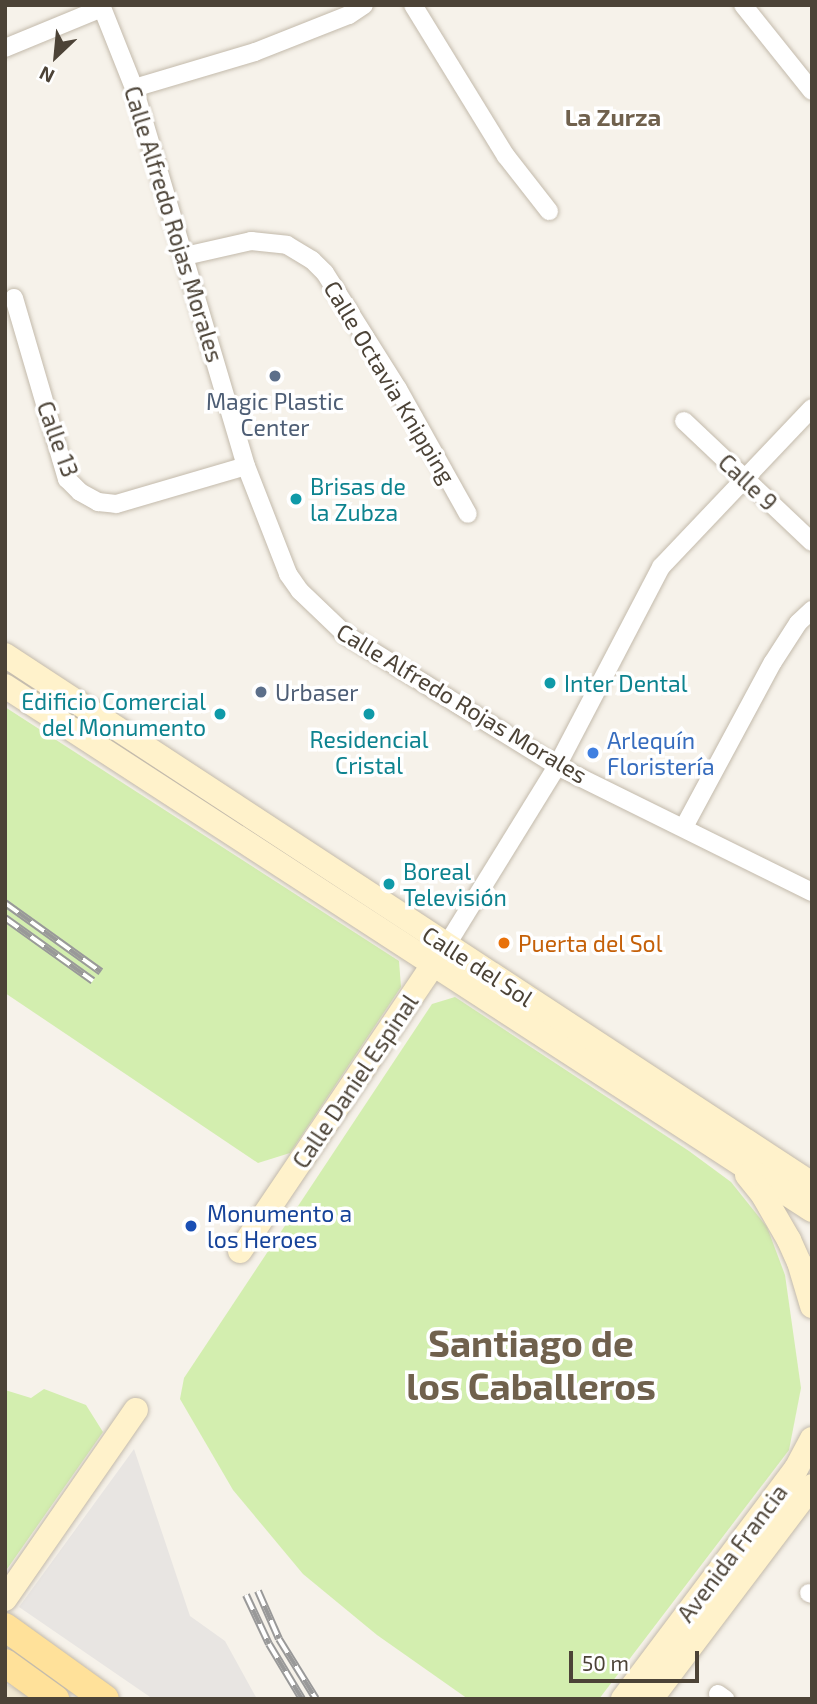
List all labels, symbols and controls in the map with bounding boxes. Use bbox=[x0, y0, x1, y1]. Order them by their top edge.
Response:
north arrow bbox=[21, 21, 91, 91]
text: N bbox=[35, 62, 58, 89]
street label: Calle Alfredo Rojas Morales bbox=[119, 82, 229, 366]
district label: La Zurza bbox=[565, 103, 661, 131]
street label: Calle Octavia Knipping bbox=[318, 276, 462, 488]
marker: Magic Plastic Center bbox=[267, 368, 283, 384]
place label: Magic Plastic Center bbox=[206, 387, 344, 441]
street label: Calle 13 bbox=[32, 397, 84, 481]
street label: Calle 9 bbox=[713, 448, 783, 516]
place label: Brisas de la Zubza bbox=[310, 472, 406, 526]
marker: Brisas de la Zubza bbox=[288, 491, 304, 507]
street label: Calle Alfredo Rojas Morales bbox=[332, 617, 592, 789]
place label: Inter Dental bbox=[564, 669, 688, 697]
marker: Inter Dental bbox=[542, 675, 558, 691]
place label: Urbaser bbox=[275, 678, 359, 706]
marker: Urbaser bbox=[253, 684, 269, 700]
place label: Edificio Comercial del Monumento bbox=[21, 687, 206, 741]
marker: Edificio Comercial del Monumento bbox=[212, 706, 228, 722]
marker: Residencial Cristal bbox=[361, 706, 377, 722]
place label: Residencial Cristal bbox=[309, 725, 429, 779]
place label: Arlequín Floristería bbox=[607, 726, 715, 780]
marker: Arlequín Floristería bbox=[585, 745, 601, 761]
place label: Boreal Televisión bbox=[403, 857, 507, 911]
marker: Boreal Televisión bbox=[381, 876, 397, 892]
street label: Calle del Sol bbox=[417, 920, 539, 1012]
place label: Puerta del Sol bbox=[518, 929, 663, 957]
marker: Puerta del Sol bbox=[496, 935, 512, 951]
street label: Calle Daniel Espinal bbox=[286, 988, 424, 1174]
place label: Monumento a los Heroes bbox=[207, 1199, 352, 1253]
marker: Monumento a los Heroes bbox=[181, 1216, 201, 1236]
district label: Santiago de los Caballeros bbox=[406, 1321, 656, 1408]
street label: Avenida Francia bbox=[671, 1479, 793, 1627]
scale bar bbox=[572, 1638, 702, 1682]
text: 50 m bbox=[582, 1650, 629, 1675]

